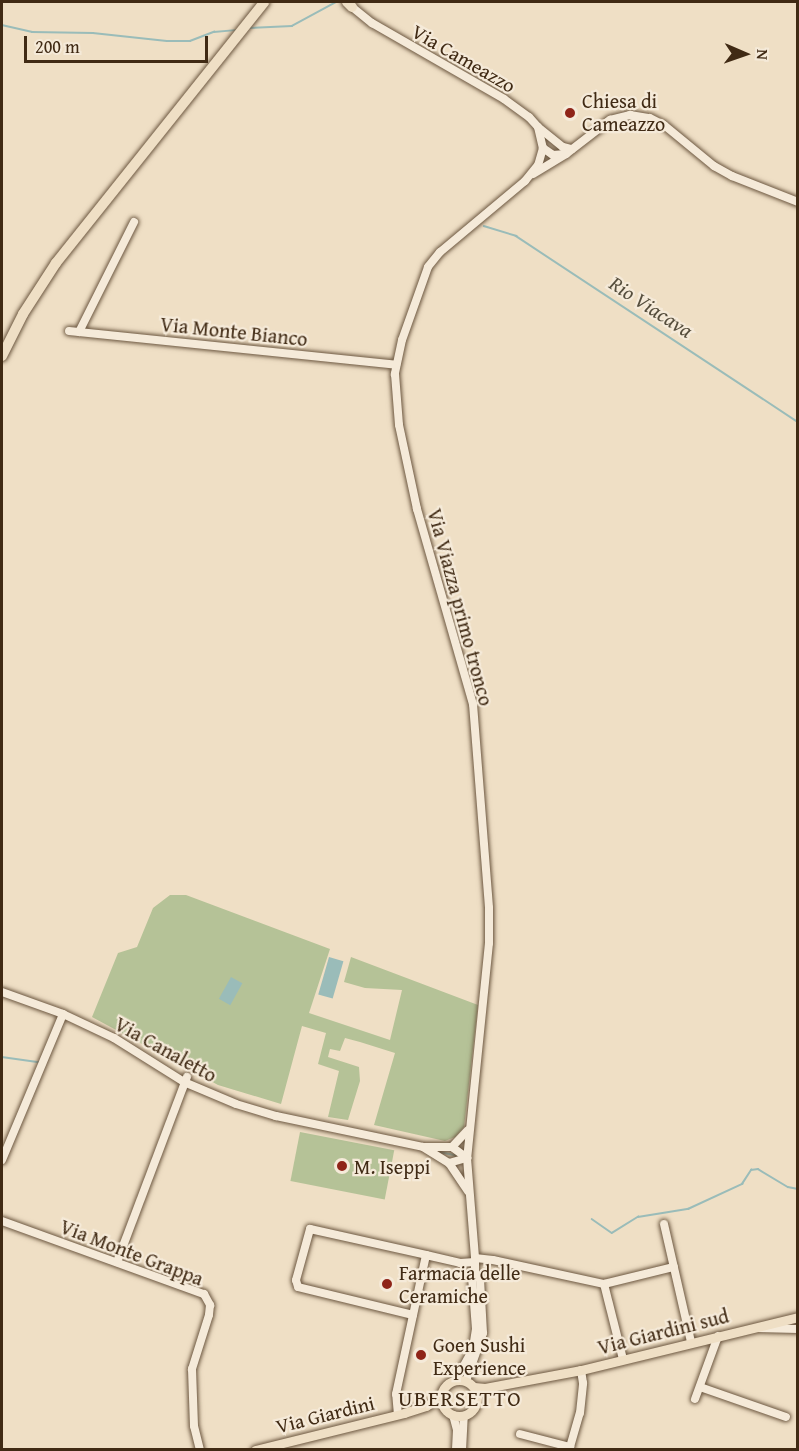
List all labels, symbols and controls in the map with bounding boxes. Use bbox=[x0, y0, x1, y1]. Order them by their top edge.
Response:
street label: Via Cameazzo bbox=[408, 19, 520, 97]
scale bar bbox=[27, 24, 212, 62]
north arrow bbox=[715, 24, 775, 84]
text: 200 m bbox=[35, 33, 80, 60]
text: N bbox=[751, 49, 775, 60]
place label: Chiesa di Cameazzo bbox=[582, 89, 665, 136]
marker: Chiesa di Cameazzo bbox=[563, 106, 577, 120]
water label: Rio Viacava bbox=[605, 271, 697, 343]
street label: Via Monte Bianco bbox=[159, 311, 309, 351]
street label: Via Viazza primo tronco bbox=[423, 506, 499, 708]
street label: Via Canaletto bbox=[111, 1011, 221, 1087]
place label: M. Iseppi bbox=[354, 1154, 430, 1178]
marker: M. Iseppi bbox=[335, 1159, 349, 1173]
street label: Via Monte Grappa bbox=[57, 1214, 207, 1290]
place label: Farmacia delle Ceramiche bbox=[399, 1260, 520, 1307]
marker: Farmacia delle Ceramiche bbox=[380, 1277, 394, 1291]
street label: Via Giardini sud bbox=[595, 1303, 731, 1359]
place label: Goen Sushi Experience bbox=[433, 1332, 526, 1379]
marker: Goen Sushi Experience bbox=[414, 1348, 428, 1362]
district label: UBERSETTO bbox=[398, 1386, 522, 1412]
street label: Via Giardini bbox=[273, 1390, 377, 1438]

